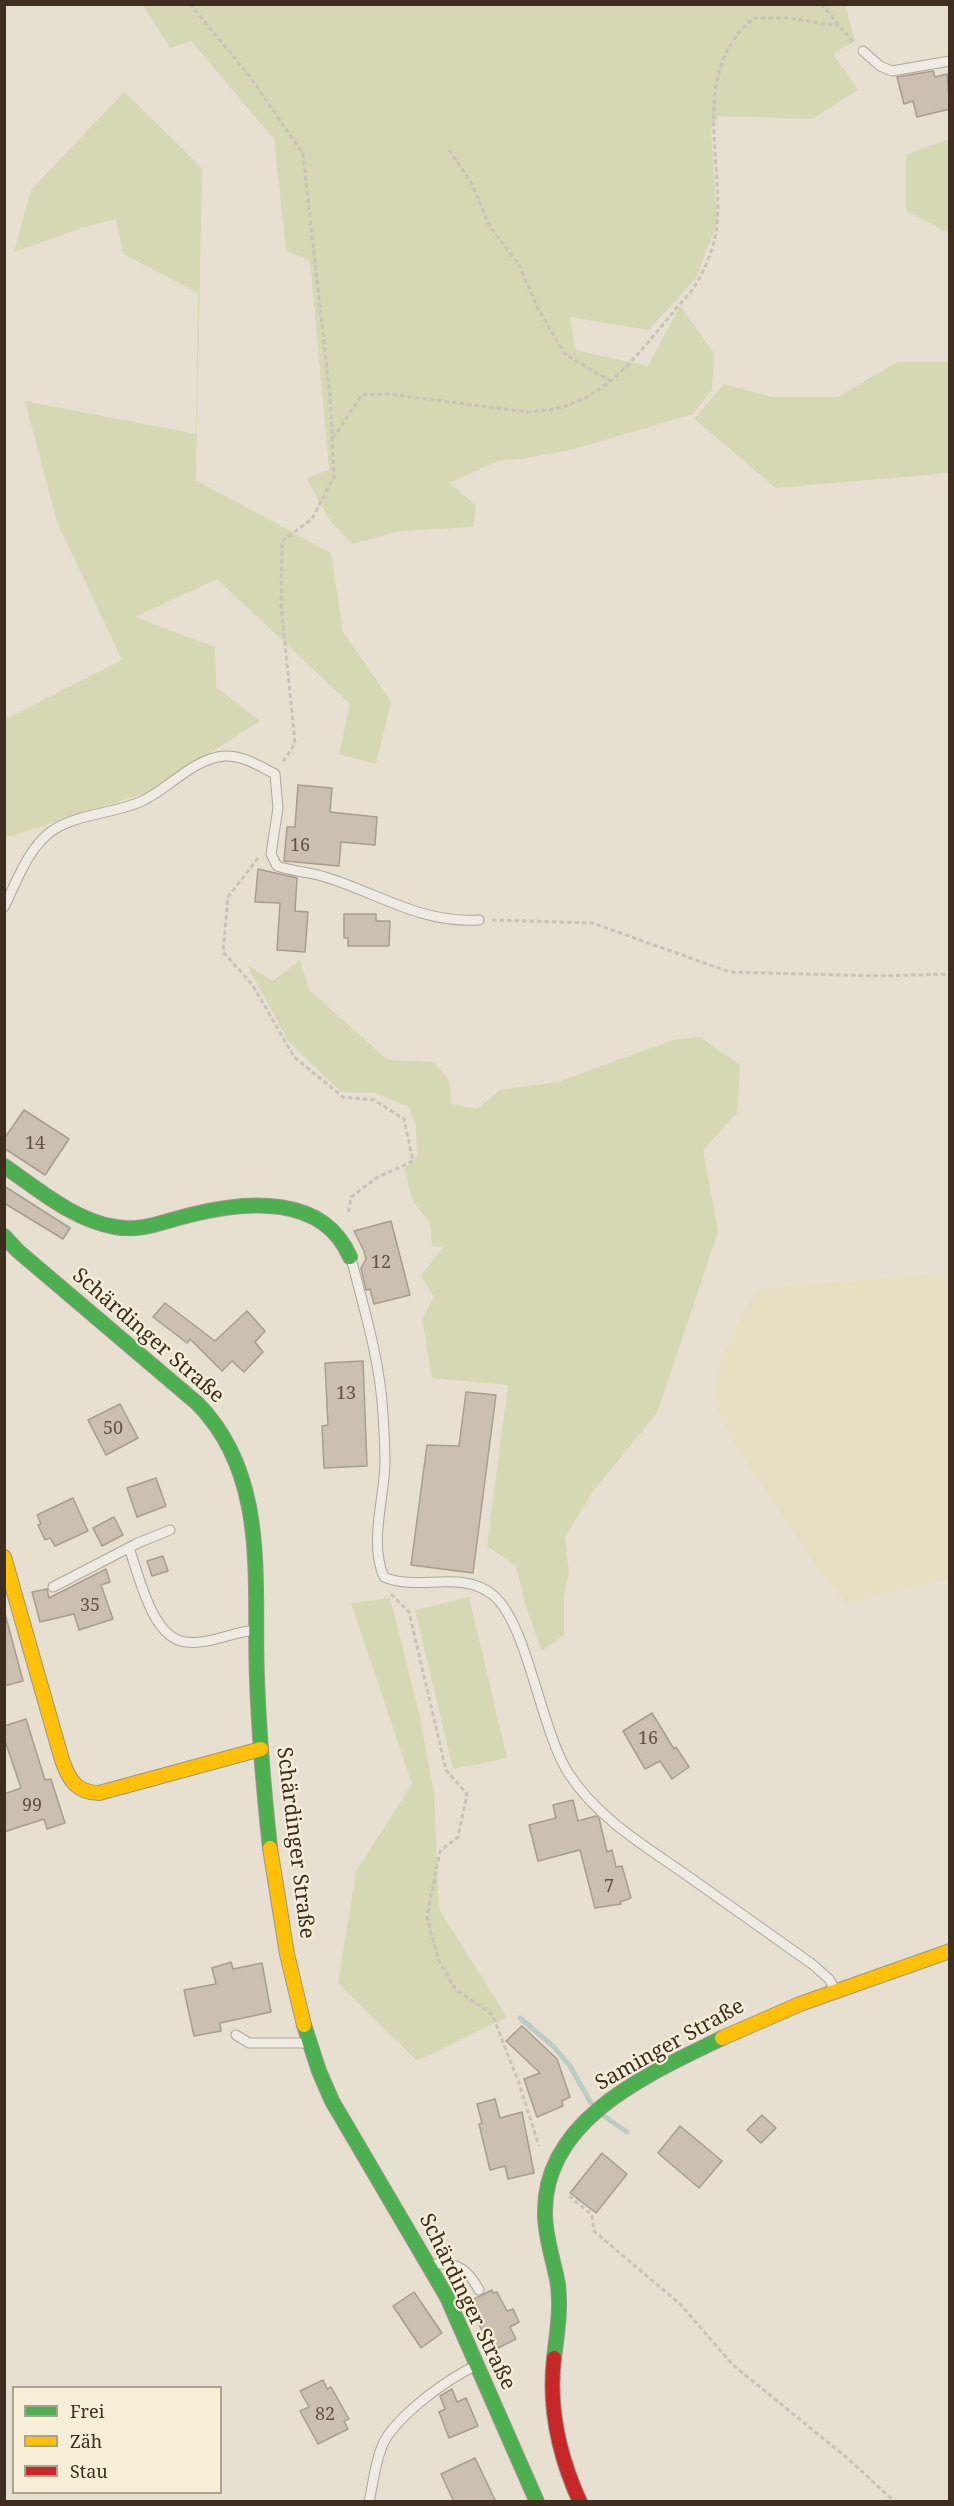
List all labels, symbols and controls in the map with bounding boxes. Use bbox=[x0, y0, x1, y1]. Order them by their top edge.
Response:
house number: 16 bbox=[290, 835, 310, 857]
house number: 14 bbox=[25, 1133, 45, 1155]
house number: 12 bbox=[371, 1252, 391, 1274]
street label: Schärdinger Straße bbox=[67, 1263, 229, 1409]
house number: 13 bbox=[336, 1383, 356, 1405]
house number: 50 bbox=[103, 1418, 123, 1440]
house number: 35 bbox=[80, 1595, 100, 1617]
house number: 16 bbox=[638, 1728, 658, 1750]
street label: Schärdinger Straße bbox=[271, 1746, 319, 1940]
house number: 99 bbox=[22, 1795, 42, 1817]
house number: 7 bbox=[604, 1876, 614, 1898]
street label: Saminger Straße bbox=[591, 1994, 749, 2096]
street label: Schärdinger Straße bbox=[413, 2210, 521, 2394]
legend bbox=[12, 2386, 222, 2494]
text: Frei bbox=[70, 2399, 105, 2423]
house number: 82 bbox=[315, 2404, 335, 2426]
text: Zäh bbox=[70, 2429, 102, 2453]
text: Stau bbox=[70, 2459, 108, 2483]

